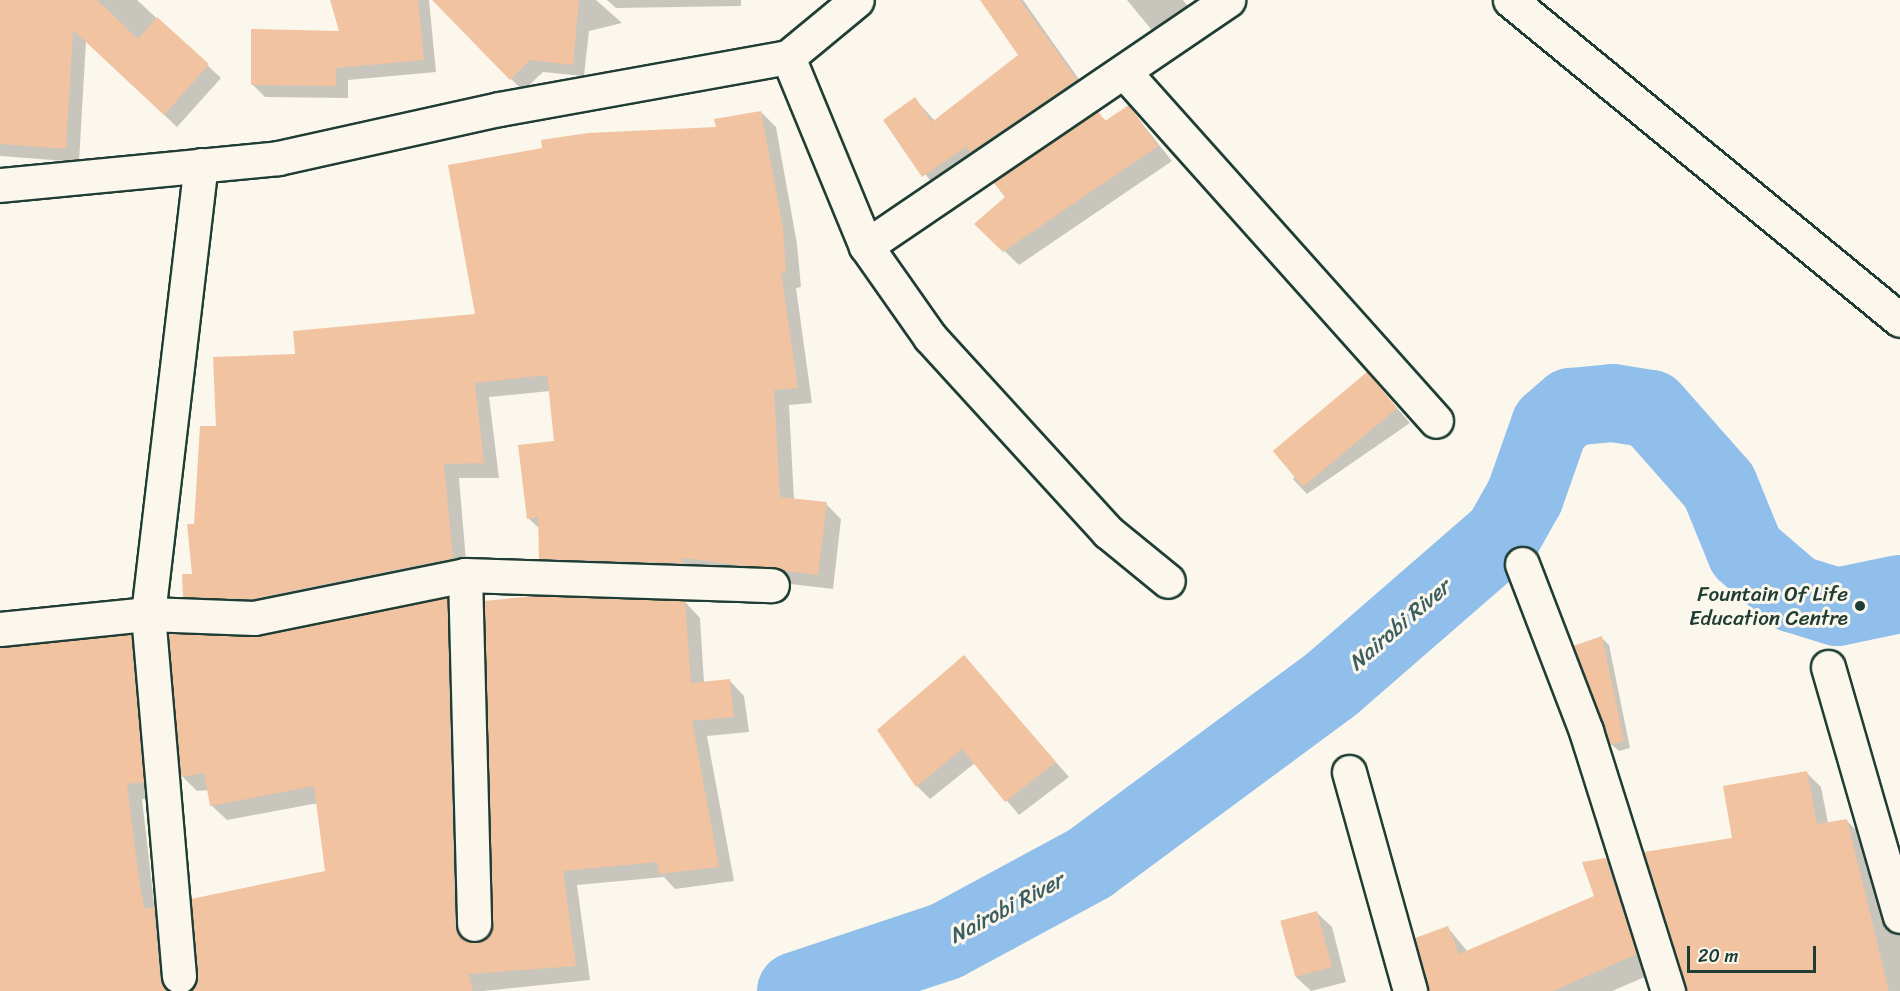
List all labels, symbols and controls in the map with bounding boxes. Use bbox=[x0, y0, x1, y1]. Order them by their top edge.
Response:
water label: Nairobi River bbox=[1343, 574, 1455, 676]
place label: Fountain Of Life Education Centre bbox=[1687, 581, 1848, 631]
marker: Fountain Of Life Education Centre bbox=[1853, 599, 1867, 613]
water label: Nairobi River bbox=[944, 867, 1068, 949]
scale bar bbox=[1690, 934, 1819, 972]
text: 20 m bbox=[1698, 940, 1738, 972]

